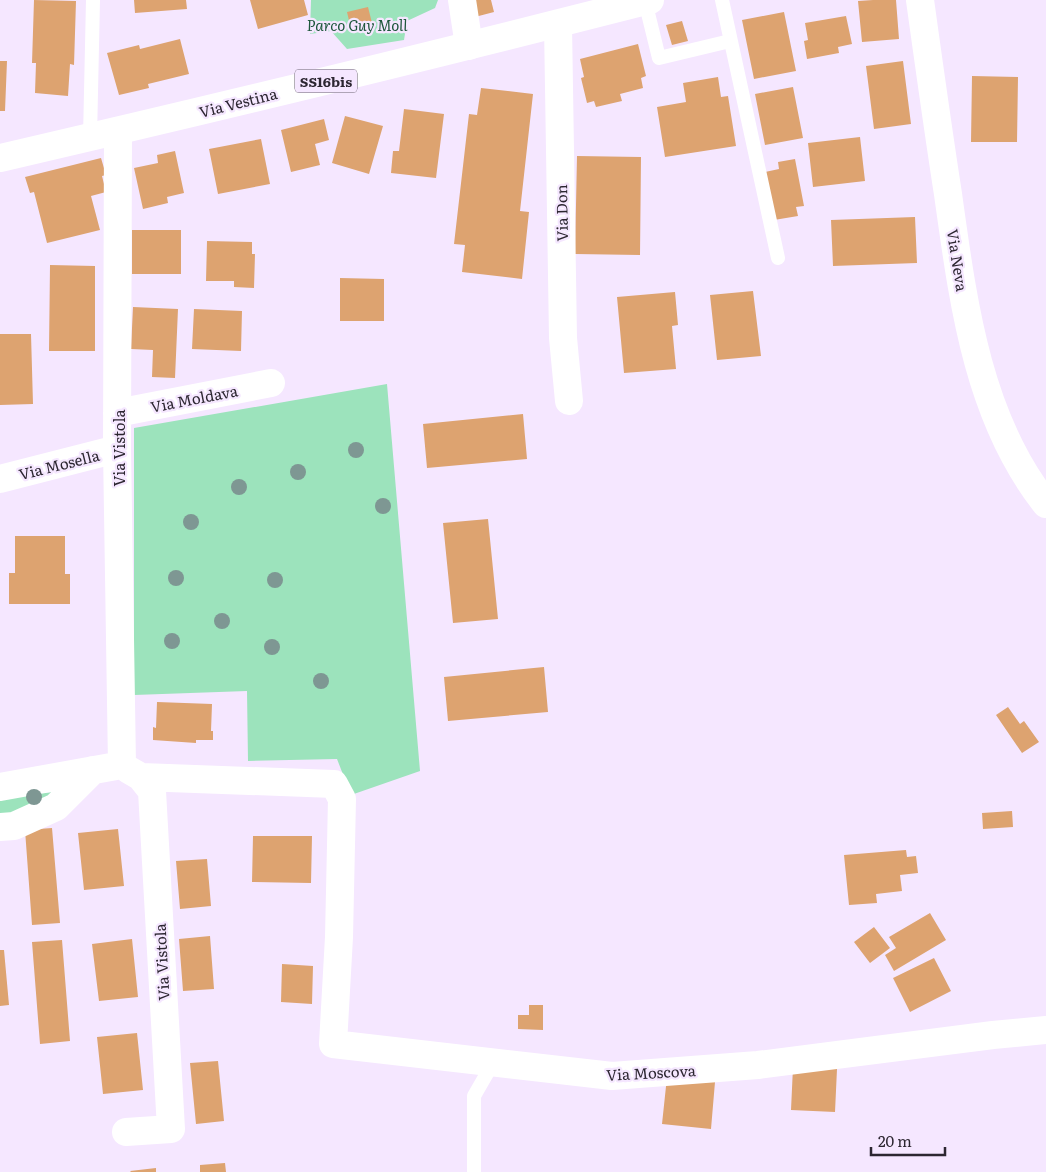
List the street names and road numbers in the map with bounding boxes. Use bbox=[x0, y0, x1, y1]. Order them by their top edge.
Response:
road number: SS16bis bbox=[295, 70, 357, 92]
street label: Via Vestina bbox=[197, 81, 280, 123]
street label: Via Don bbox=[549, 184, 573, 242]
street label: Via Neva bbox=[942, 227, 974, 294]
street label: Via Moldava bbox=[148, 378, 241, 418]
street label: Via Vistola bbox=[107, 409, 130, 487]
street label: Via Mosella bbox=[16, 443, 103, 485]
street label: Via Vistola bbox=[147, 922, 175, 1001]
street label: Via Moscova bbox=[606, 1058, 697, 1086]

